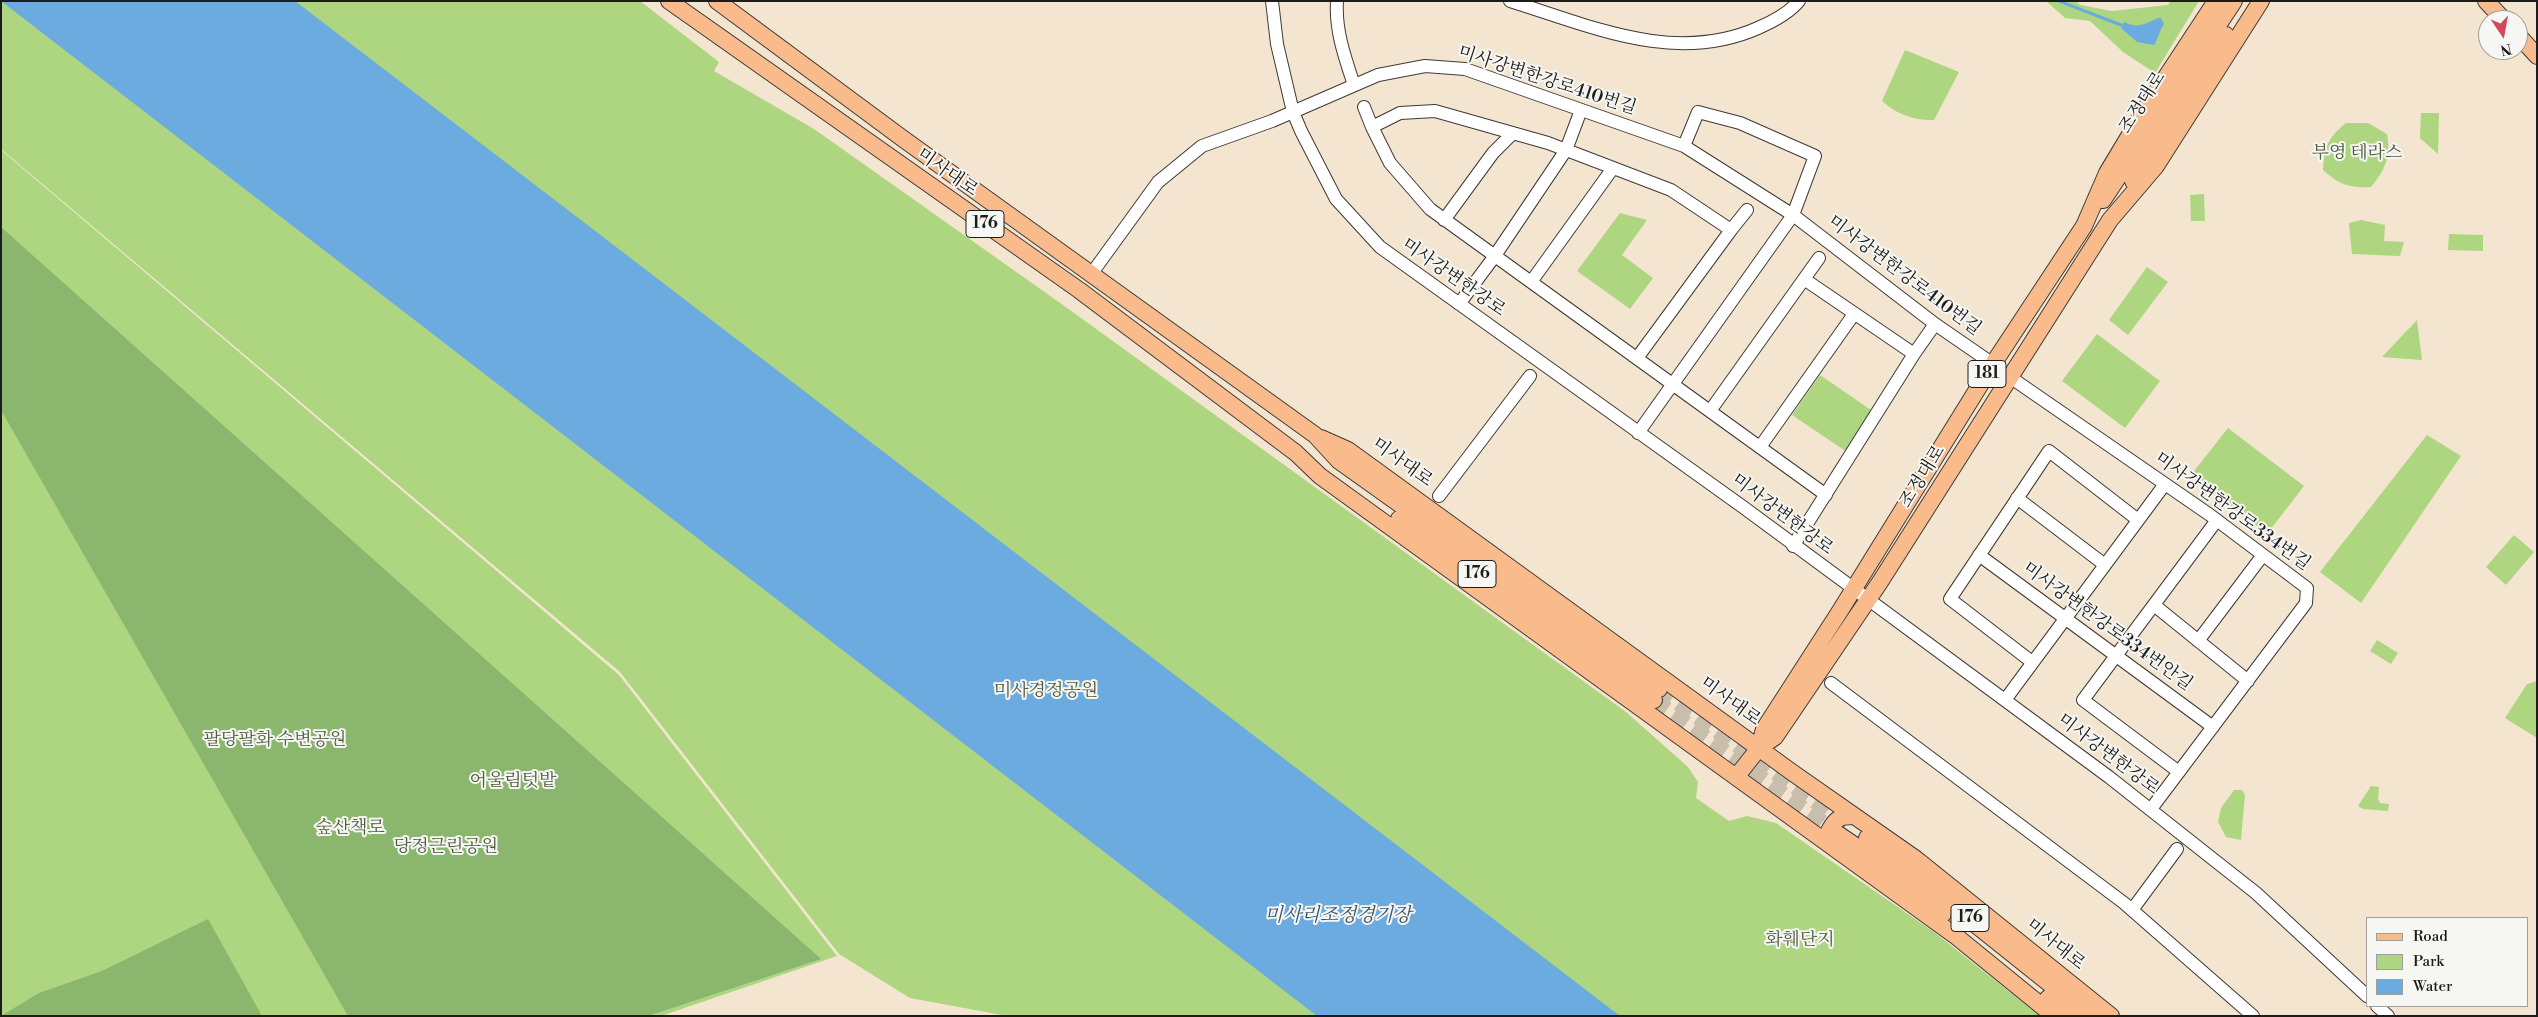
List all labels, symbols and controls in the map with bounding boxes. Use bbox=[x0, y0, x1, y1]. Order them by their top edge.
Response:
north arrow bbox=[2478, 10, 2528, 60]
text: N bbox=[2499, 39, 2513, 59]
street label: 미사강변한강로410번길 bbox=[1455, 42, 1639, 120]
street label: 조정대로 bbox=[2115, 68, 2171, 138]
park label: 부영 테라스 bbox=[2312, 143, 2402, 165]
street label: 미사대로 bbox=[912, 144, 982, 202]
road number: 176 bbox=[966, 210, 1004, 238]
street label: 미사강변한강로410번길 bbox=[1823, 211, 1985, 341]
street label: 미사강변한강로 bbox=[1397, 234, 1509, 322]
road number: 181 bbox=[1968, 360, 2006, 388]
street label: 미사대로 bbox=[1368, 434, 1436, 492]
street label: 조정대로 bbox=[1895, 442, 1951, 512]
street label: 미사강변한강로334번길 bbox=[2150, 448, 2314, 576]
street label: 미사강변한강로 bbox=[1727, 470, 1837, 560]
street label: 미사강변한강로334번안길 bbox=[2018, 558, 2196, 696]
road number: 176 bbox=[1458, 560, 1496, 588]
street label: 미사대로 bbox=[1696, 673, 1764, 731]
park label: 미사경정공원 bbox=[994, 681, 1098, 703]
street label: 미사강변한강로 bbox=[2053, 710, 2163, 800]
park label: 팔당팔화 수변공원 bbox=[204, 730, 346, 752]
park label: 어울림텃밭 bbox=[470, 771, 556, 793]
park label: 숲산책로 bbox=[315, 818, 385, 840]
park label: 당정근린공원 bbox=[394, 837, 498, 859]
road number: 176 bbox=[1951, 904, 1989, 931]
water label: 미사리조정경기장 bbox=[1265, 905, 1411, 927]
street label: 미사대로 bbox=[2021, 915, 2089, 975]
legend bbox=[2366, 917, 2528, 1007]
text: Road bbox=[2413, 927, 2448, 946]
park label: 화훼단지 bbox=[1765, 930, 1835, 952]
text: Park bbox=[2413, 952, 2444, 971]
text: Water bbox=[2413, 977, 2452, 996]

